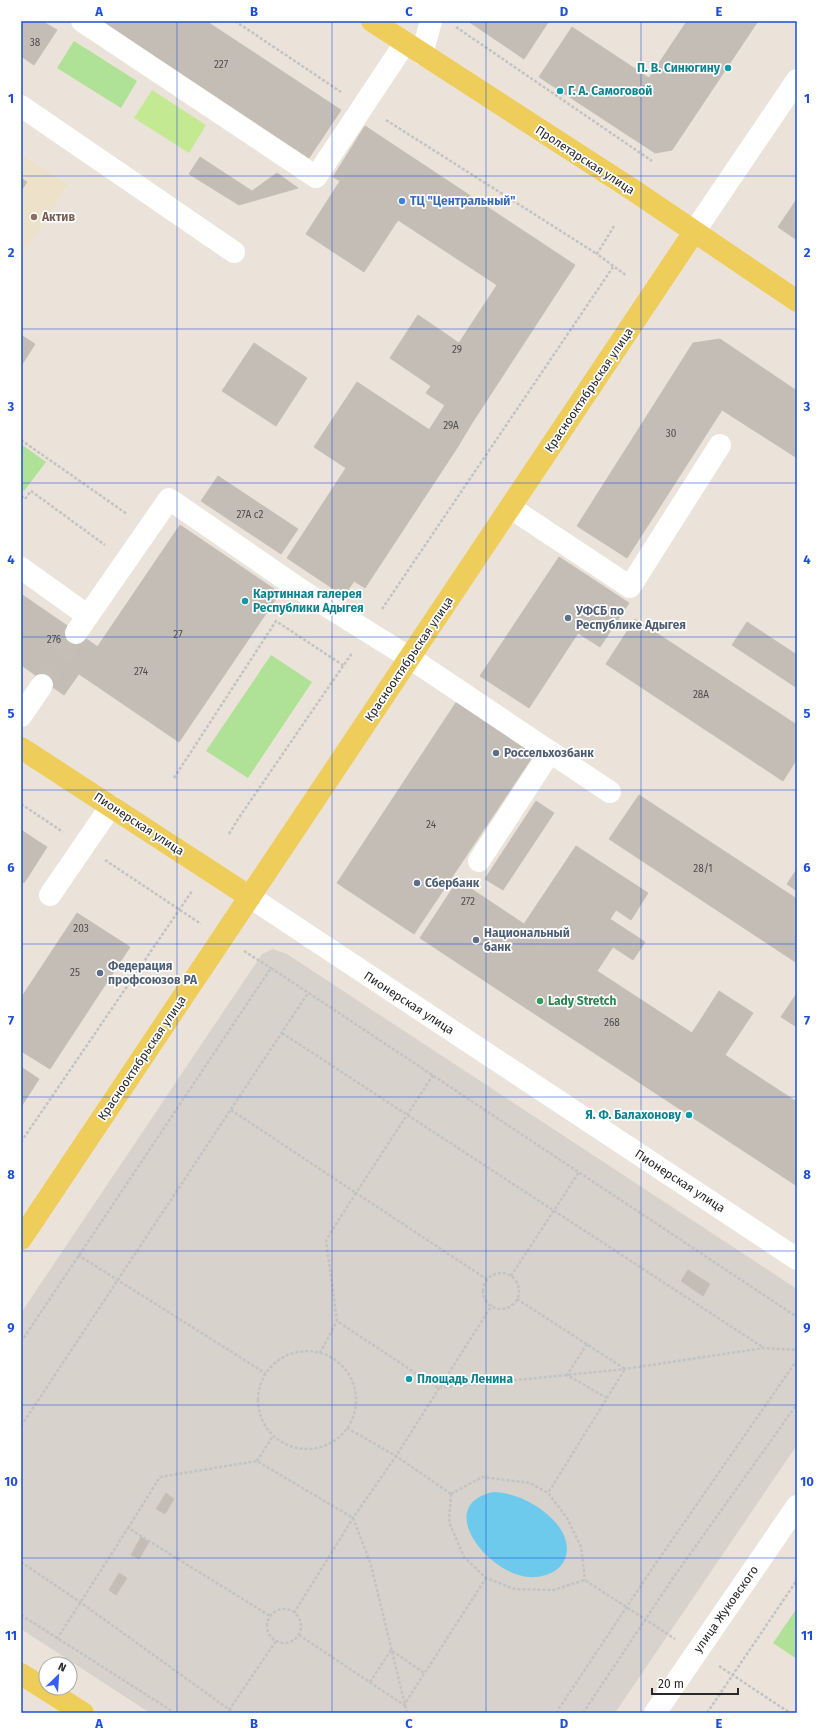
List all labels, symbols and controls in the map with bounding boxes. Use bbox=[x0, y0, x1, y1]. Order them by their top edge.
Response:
text: A bbox=[94, 4, 103, 19]
text: B bbox=[250, 4, 258, 19]
text: C bbox=[405, 4, 413, 19]
text: D bbox=[560, 4, 569, 19]
text: E bbox=[716, 4, 723, 19]
house number: 38 bbox=[30, 37, 41, 49]
house number: 227 bbox=[214, 59, 229, 71]
place label: П. В. Синюгину bbox=[637, 61, 721, 75]
marker: П. В. Синюгину bbox=[723, 63, 733, 73]
place label: Г. А. Самоговой bbox=[568, 84, 652, 98]
marker: Г. А. Самоговой bbox=[555, 86, 565, 96]
text: 1 bbox=[8, 91, 14, 106]
text: 1 bbox=[804, 91, 810, 106]
street label: Пролетарская улица bbox=[533, 123, 637, 197]
place label: ТЦ "Центральный" bbox=[410, 194, 516, 208]
marker: ТЦ "Центральный" bbox=[397, 196, 407, 206]
place label: Актив bbox=[41, 210, 75, 224]
marker: Актив bbox=[29, 212, 39, 222]
text: 2 bbox=[8, 245, 15, 260]
text: 2 bbox=[804, 245, 811, 260]
street label: Краснооктябрьская улица bbox=[542, 325, 636, 455]
house number: 29 bbox=[452, 344, 462, 356]
text: 3 bbox=[7, 399, 15, 414]
text: 3 bbox=[803, 399, 811, 414]
house number: 29А bbox=[443, 420, 459, 432]
house number: 30 bbox=[666, 428, 677, 440]
house number: 27А с2 bbox=[236, 509, 264, 521]
text: 4 bbox=[7, 552, 15, 567]
text: 4 bbox=[803, 552, 811, 567]
place label: Картинная галерея Республики Адыгея bbox=[253, 587, 364, 615]
street label: Краснооктябрьская улица bbox=[362, 594, 456, 724]
marker: Картинная галерея Республики Адыгея bbox=[240, 596, 250, 606]
place label: УФСБ по Республике Адыгея bbox=[575, 604, 686, 632]
marker: УФСБ по Республике Адыгея bbox=[563, 613, 573, 623]
house number: 27 bbox=[173, 629, 183, 641]
house number: 276 bbox=[47, 634, 61, 646]
house number: 274 bbox=[134, 666, 149, 678]
house number: 28А bbox=[693, 689, 709, 701]
text: 5 bbox=[8, 706, 15, 721]
text: 5 bbox=[804, 706, 811, 721]
place label: Россельхозбанк bbox=[504, 746, 594, 760]
marker: Россельхозбанк bbox=[491, 748, 501, 758]
street label: Пионерская улица bbox=[91, 790, 187, 858]
house number: 24 bbox=[426, 819, 437, 831]
text: 6 bbox=[7, 860, 15, 875]
text: 6 bbox=[803, 860, 811, 875]
house number: 28/1 bbox=[693, 863, 713, 875]
place label: Сбербанк bbox=[425, 876, 480, 890]
marker: Сбербанк bbox=[412, 878, 422, 888]
house number: 272 bbox=[461, 896, 475, 908]
house number: 203 bbox=[73, 923, 89, 935]
place label: Национальный банк bbox=[484, 926, 570, 954]
marker: Национальный банк bbox=[471, 935, 481, 945]
place label: Федерация профсоюзов РА bbox=[108, 959, 198, 987]
house number: 25 bbox=[70, 967, 80, 979]
marker: Федерация профсоюзов РА bbox=[95, 968, 105, 978]
street label: Пионерская улица bbox=[361, 969, 457, 1037]
street label: Краснооктябрьская улица bbox=[95, 993, 189, 1123]
place label: Lady Stretch bbox=[548, 994, 617, 1008]
marker: Lady Stretch bbox=[535, 996, 545, 1006]
text: 7 bbox=[8, 1013, 14, 1028]
text: 7 bbox=[804, 1013, 810, 1028]
house number: 268 bbox=[604, 1017, 620, 1029]
place label: Я. Ф. Балахонову bbox=[585, 1108, 682, 1122]
marker: Я. Ф. Балахонову bbox=[684, 1110, 694, 1120]
street label: Пионерская улица bbox=[632, 1147, 728, 1215]
text: 8 bbox=[7, 1167, 15, 1182]
text: 8 bbox=[803, 1167, 811, 1182]
text: 9 bbox=[7, 1320, 15, 1335]
text: 9 bbox=[803, 1320, 811, 1335]
place label: Площадь Ленина bbox=[417, 1372, 513, 1386]
marker: Площадь Ленина bbox=[404, 1374, 414, 1384]
text: 10 bbox=[4, 1474, 18, 1489]
text: 10 bbox=[800, 1474, 814, 1489]
street label: улица Жуковского bbox=[691, 1563, 761, 1655]
text: 11 bbox=[5, 1628, 17, 1643]
text: 11 bbox=[801, 1628, 813, 1643]
north arrow bbox=[38, 1656, 78, 1696]
text: N bbox=[56, 1660, 68, 1675]
scale bar bbox=[652, 1670, 738, 1696]
text: 20 m bbox=[658, 1677, 684, 1691]
text: A bbox=[94, 1716, 103, 1731]
text: B bbox=[250, 1716, 258, 1731]
text: C bbox=[405, 1716, 413, 1731]
text: D bbox=[560, 1716, 569, 1731]
text: E bbox=[716, 1716, 723, 1731]

